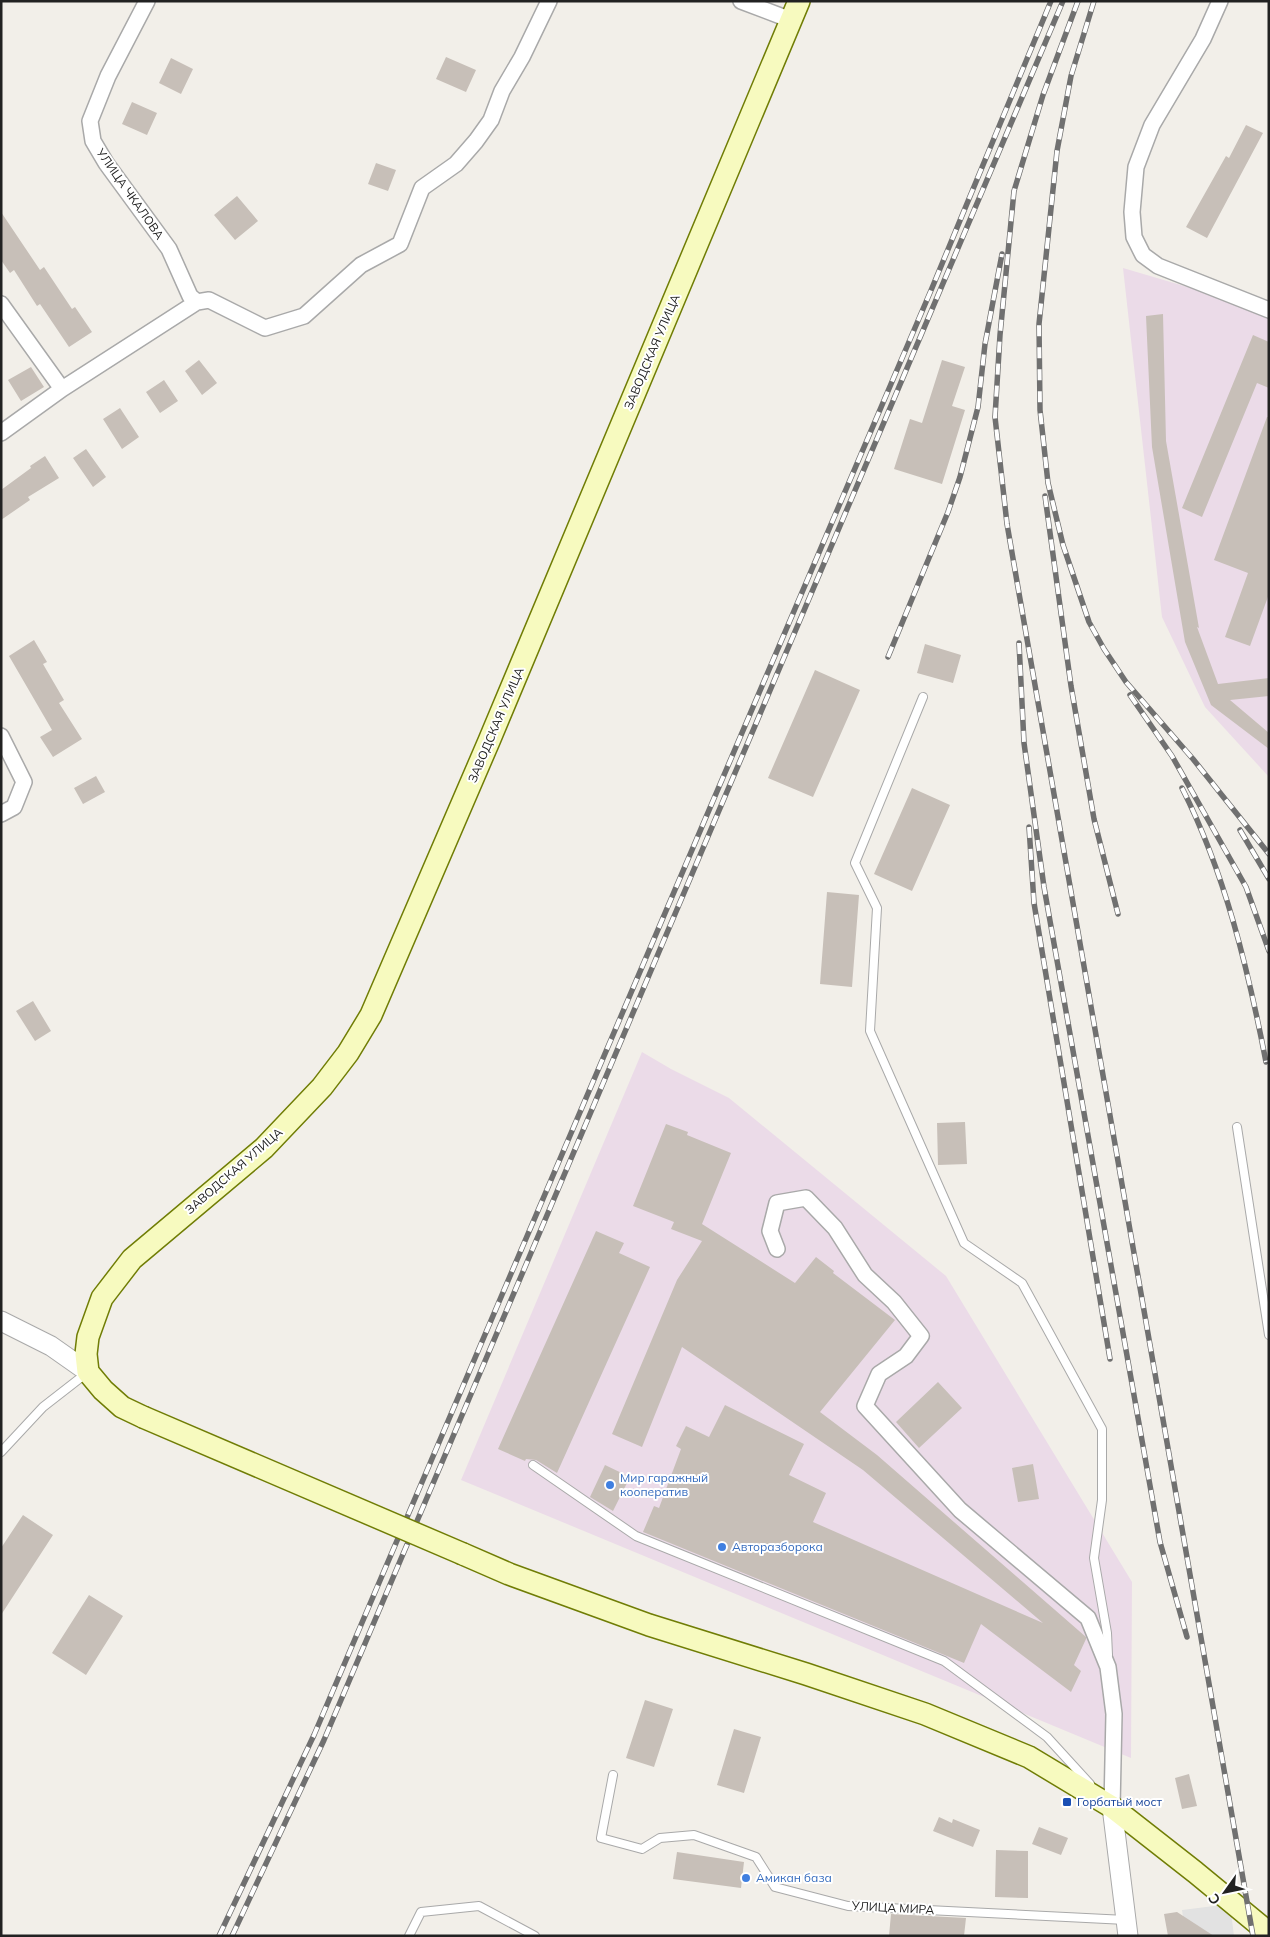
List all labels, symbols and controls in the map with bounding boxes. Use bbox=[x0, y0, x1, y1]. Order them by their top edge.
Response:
street label: УЛИЦА ЧКАЛОВА bbox=[93, 144, 168, 242]
street label: ЗАВОДСКАЯ УЛИЦА bbox=[620, 292, 683, 412]
street label: ЗАВОДСКАЯ УЛИЦА bbox=[464, 665, 527, 785]
street label: ЗАВОДСКАЯ УЛИЦА bbox=[182, 1124, 286, 1217]
place label: Мир гаражный кооператив bbox=[620, 1470, 708, 1499]
marker: Мир гаражный кооператив bbox=[604, 1479, 616, 1491]
place label: Авторазборока bbox=[732, 1539, 823, 1554]
marker: Авторазборока bbox=[716, 1541, 728, 1553]
place label: Горбатый мост bbox=[1077, 1794, 1163, 1809]
marker: Горбатый мост bbox=[1061, 1796, 1073, 1808]
north arrow bbox=[1200, 1867, 1250, 1917]
place label: Амикан база bbox=[756, 1870, 832, 1885]
marker: Амикан база bbox=[740, 1872, 752, 1884]
text: С bbox=[1204, 1890, 1224, 1908]
street label: УЛИЦА МИРА bbox=[850, 1898, 935, 1917]

